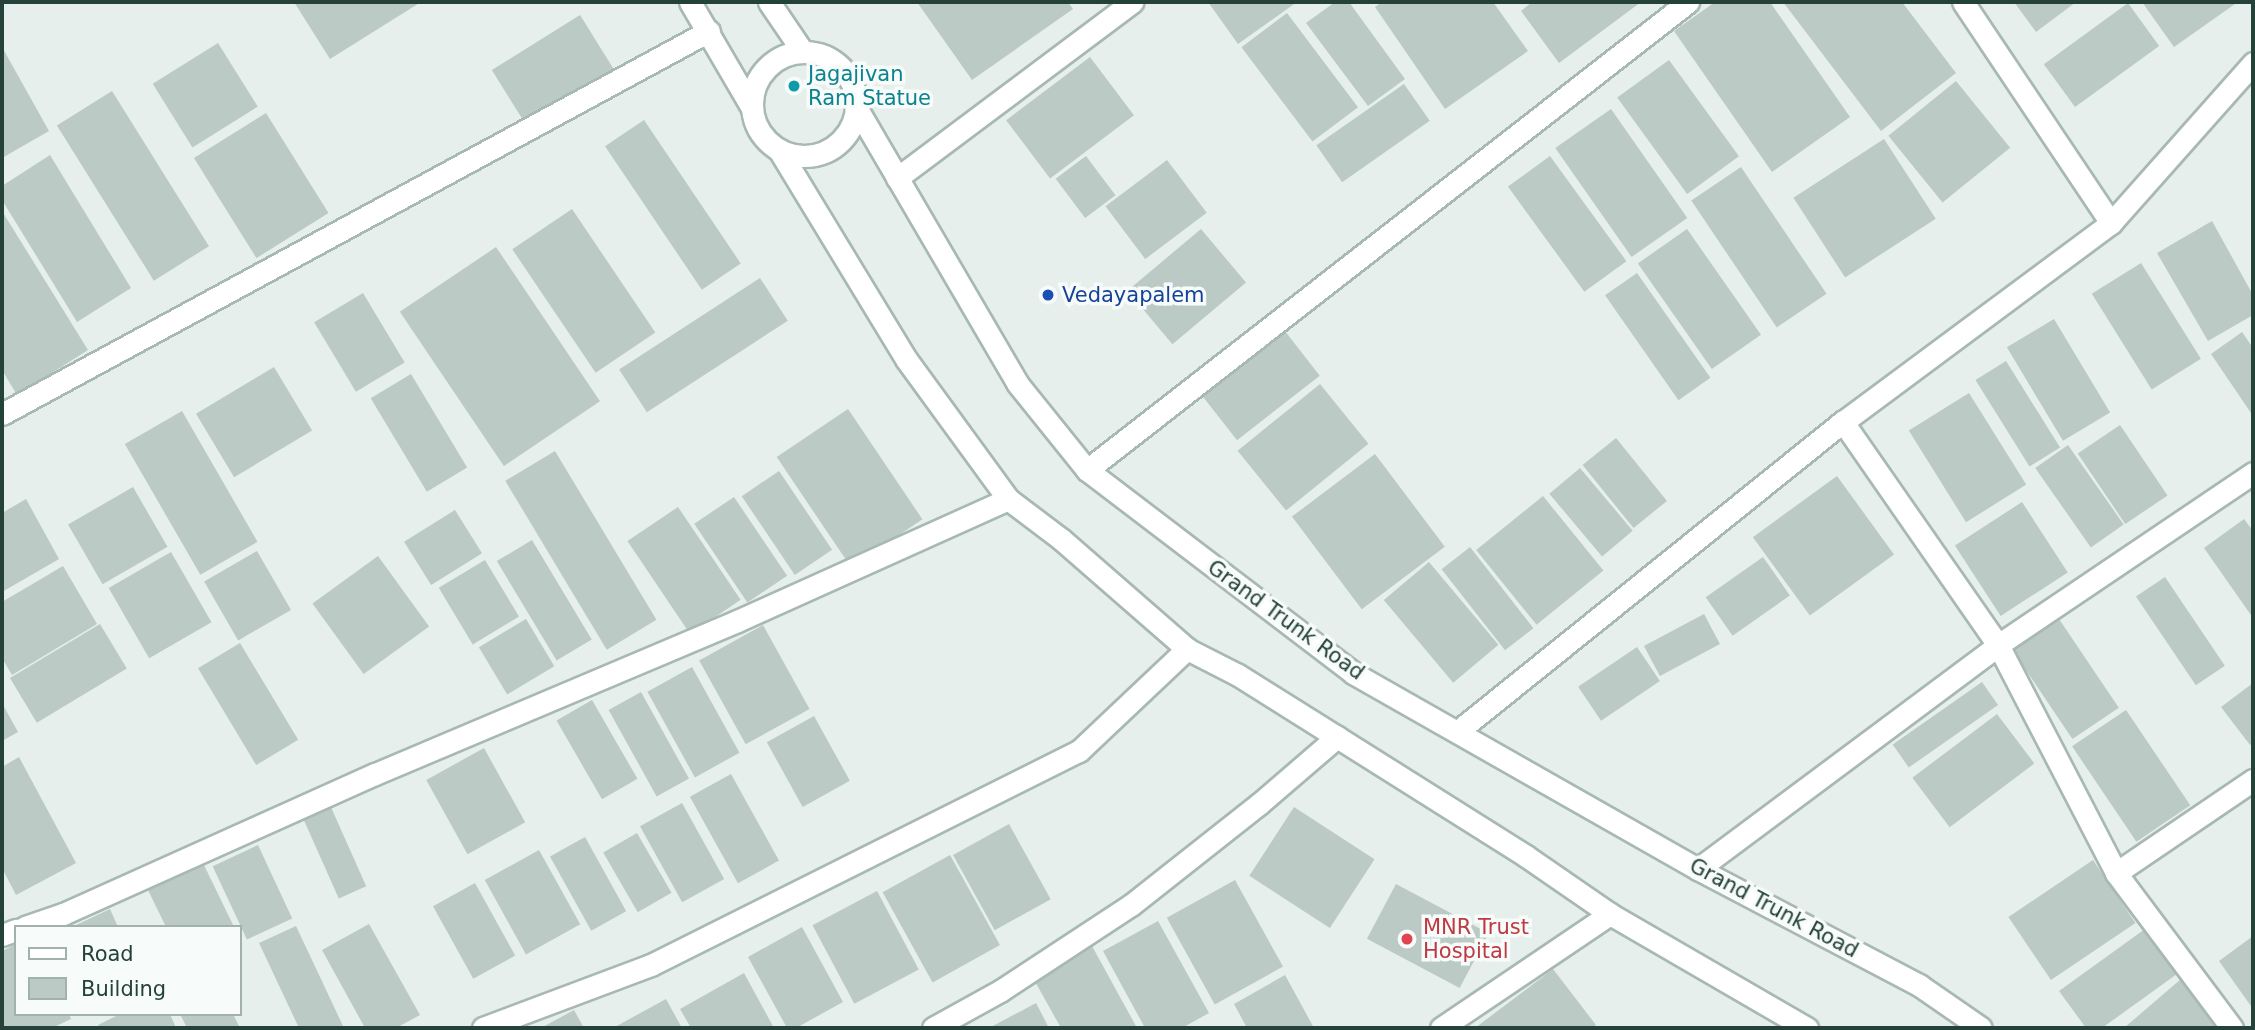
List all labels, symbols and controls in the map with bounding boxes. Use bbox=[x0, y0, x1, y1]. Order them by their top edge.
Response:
place label: Jagajivan Ram Statue bbox=[808, 61, 931, 111]
marker: Jagajivan Ram Statue bbox=[786, 78, 802, 94]
place label: Vedayapalem bbox=[1062, 282, 1205, 308]
marker: Vedayapalem bbox=[1040, 287, 1056, 303]
street label: Grand Trunk Road bbox=[1203, 555, 1369, 685]
street label: Grand Trunk Road bbox=[1685, 853, 1863, 963]
place label: MNR Trust Hospital bbox=[1423, 914, 1529, 964]
legend bbox=[14, 925, 242, 1016]
marker: MNR Trust Hospital bbox=[1397, 929, 1417, 949]
text: Road bbox=[81, 942, 134, 966]
text: Building bbox=[81, 977, 166, 1001]

